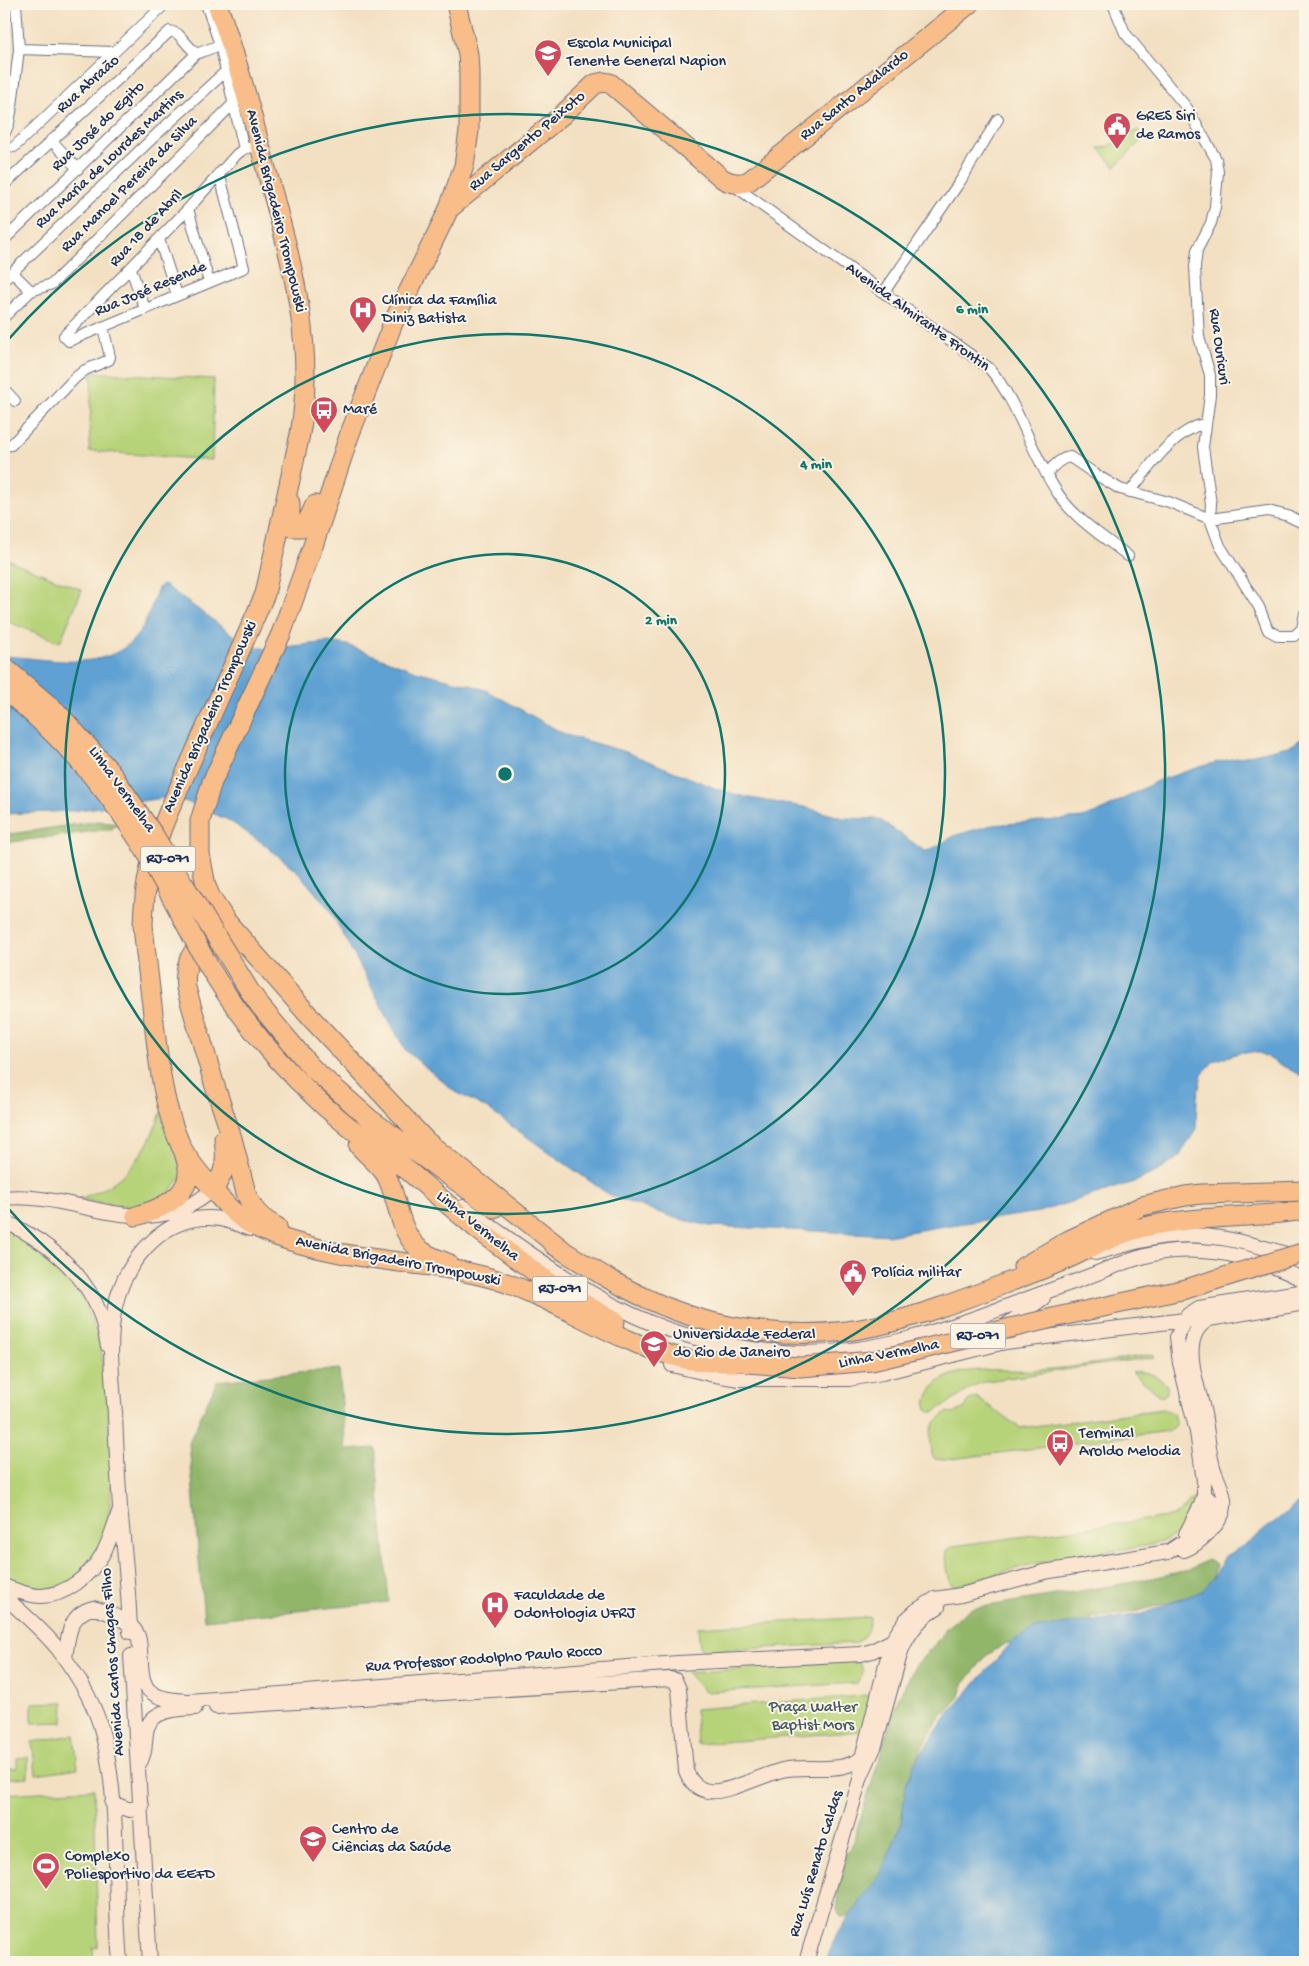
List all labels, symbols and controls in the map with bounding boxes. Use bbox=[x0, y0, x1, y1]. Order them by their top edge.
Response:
place label: Escola Municipal Tenente General Napion bbox=[566, 35, 727, 72]
school or university icon: Escola Municipal Tenente General Napion bbox=[533, 38, 563, 77]
street label: Rua Santo Adalardo bbox=[797, 46, 913, 146]
street label: Rua Abraão bbox=[54, 52, 124, 118]
street label: Rua José do Egito bbox=[48, 78, 150, 176]
street label: Rua Maria de Lourdes Martins bbox=[32, 86, 189, 234]
street label: Rua Sargento Peixoto bbox=[466, 88, 590, 196]
street label: Avenida Brigadeiro Trompowski bbox=[241, 108, 309, 314]
place label: GRES Siri de Ramos bbox=[1136, 108, 1201, 145]
public building icon: GRES Siri de Ramos bbox=[1102, 111, 1132, 150]
street label: Rua Manoel Pereira da Silva bbox=[58, 112, 203, 257]
street label: Rua 18 de Abril bbox=[106, 186, 188, 272]
street label: Rua José Resende bbox=[92, 258, 210, 322]
street label: Avenida Almirante Frontin bbox=[841, 259, 993, 377]
place label: Clínica da Família Diniz Batista bbox=[381, 292, 498, 329]
hospital icon: Clínica da Família Diniz Batista bbox=[348, 295, 378, 334]
text: 6 min bbox=[956, 301, 989, 319]
street label: Rua Ouricuri bbox=[1203, 308, 1233, 386]
bus stop icon: Maré bbox=[309, 395, 339, 434]
place label: Maré bbox=[343, 401, 378, 420]
text: 4 min bbox=[799, 456, 833, 474]
text: 2 min bbox=[645, 612, 678, 630]
street label: Avenida Brigadeiro Trompowski bbox=[160, 618, 262, 816]
street label: Linha Vermelha bbox=[83, 743, 159, 838]
centre of rings bbox=[496, 765, 514, 783]
road number: RJ-071 bbox=[140, 846, 196, 872]
street label: Linha Vermelha bbox=[432, 1188, 523, 1267]
street label: Avenida Brigadeiro Trompowski bbox=[294, 1233, 502, 1291]
public building icon: Polícia militar bbox=[838, 1258, 868, 1297]
place label: Polícia militar bbox=[871, 1264, 962, 1283]
road number: RJ-071 bbox=[532, 1276, 588, 1302]
road number: RJ-071 bbox=[950, 1324, 1006, 1348]
place label: Universidade Federal do Rio de Janeiro bbox=[673, 1326, 815, 1363]
school or university icon: Universidade Federal do Rio de Janeiro bbox=[639, 1329, 669, 1368]
street label: Linha Vermelha bbox=[837, 1336, 942, 1374]
place label: Terminal Aroldo Melodia bbox=[1078, 1425, 1181, 1462]
bus stop icon: Terminal Aroldo Melodia bbox=[1045, 1428, 1075, 1467]
street label: Avenida Carlos Chagas Filho bbox=[98, 1567, 130, 1757]
place label: Faculdade de Odontologia UFRJ bbox=[513, 1587, 637, 1624]
hospital icon: Faculdade de Odontologia UFRJ bbox=[480, 1590, 510, 1629]
street label: Rua Professor Rodolpho Paulo Rocco bbox=[365, 1642, 603, 1678]
park label: Praça Walter Baptist Mors bbox=[768, 1699, 858, 1736]
street label: Rua Luís Renato Caldas bbox=[786, 1787, 849, 1939]
place label: Centro de Ciências da Saúde bbox=[332, 1821, 452, 1858]
school or university icon: Centro de Ciências da Saúde bbox=[298, 1824, 328, 1863]
place label: Complexo Poliesportivo da EEFD bbox=[64, 1848, 215, 1885]
sports icon: Complexo Poliesportivo da EEFD bbox=[31, 1851, 61, 1890]

